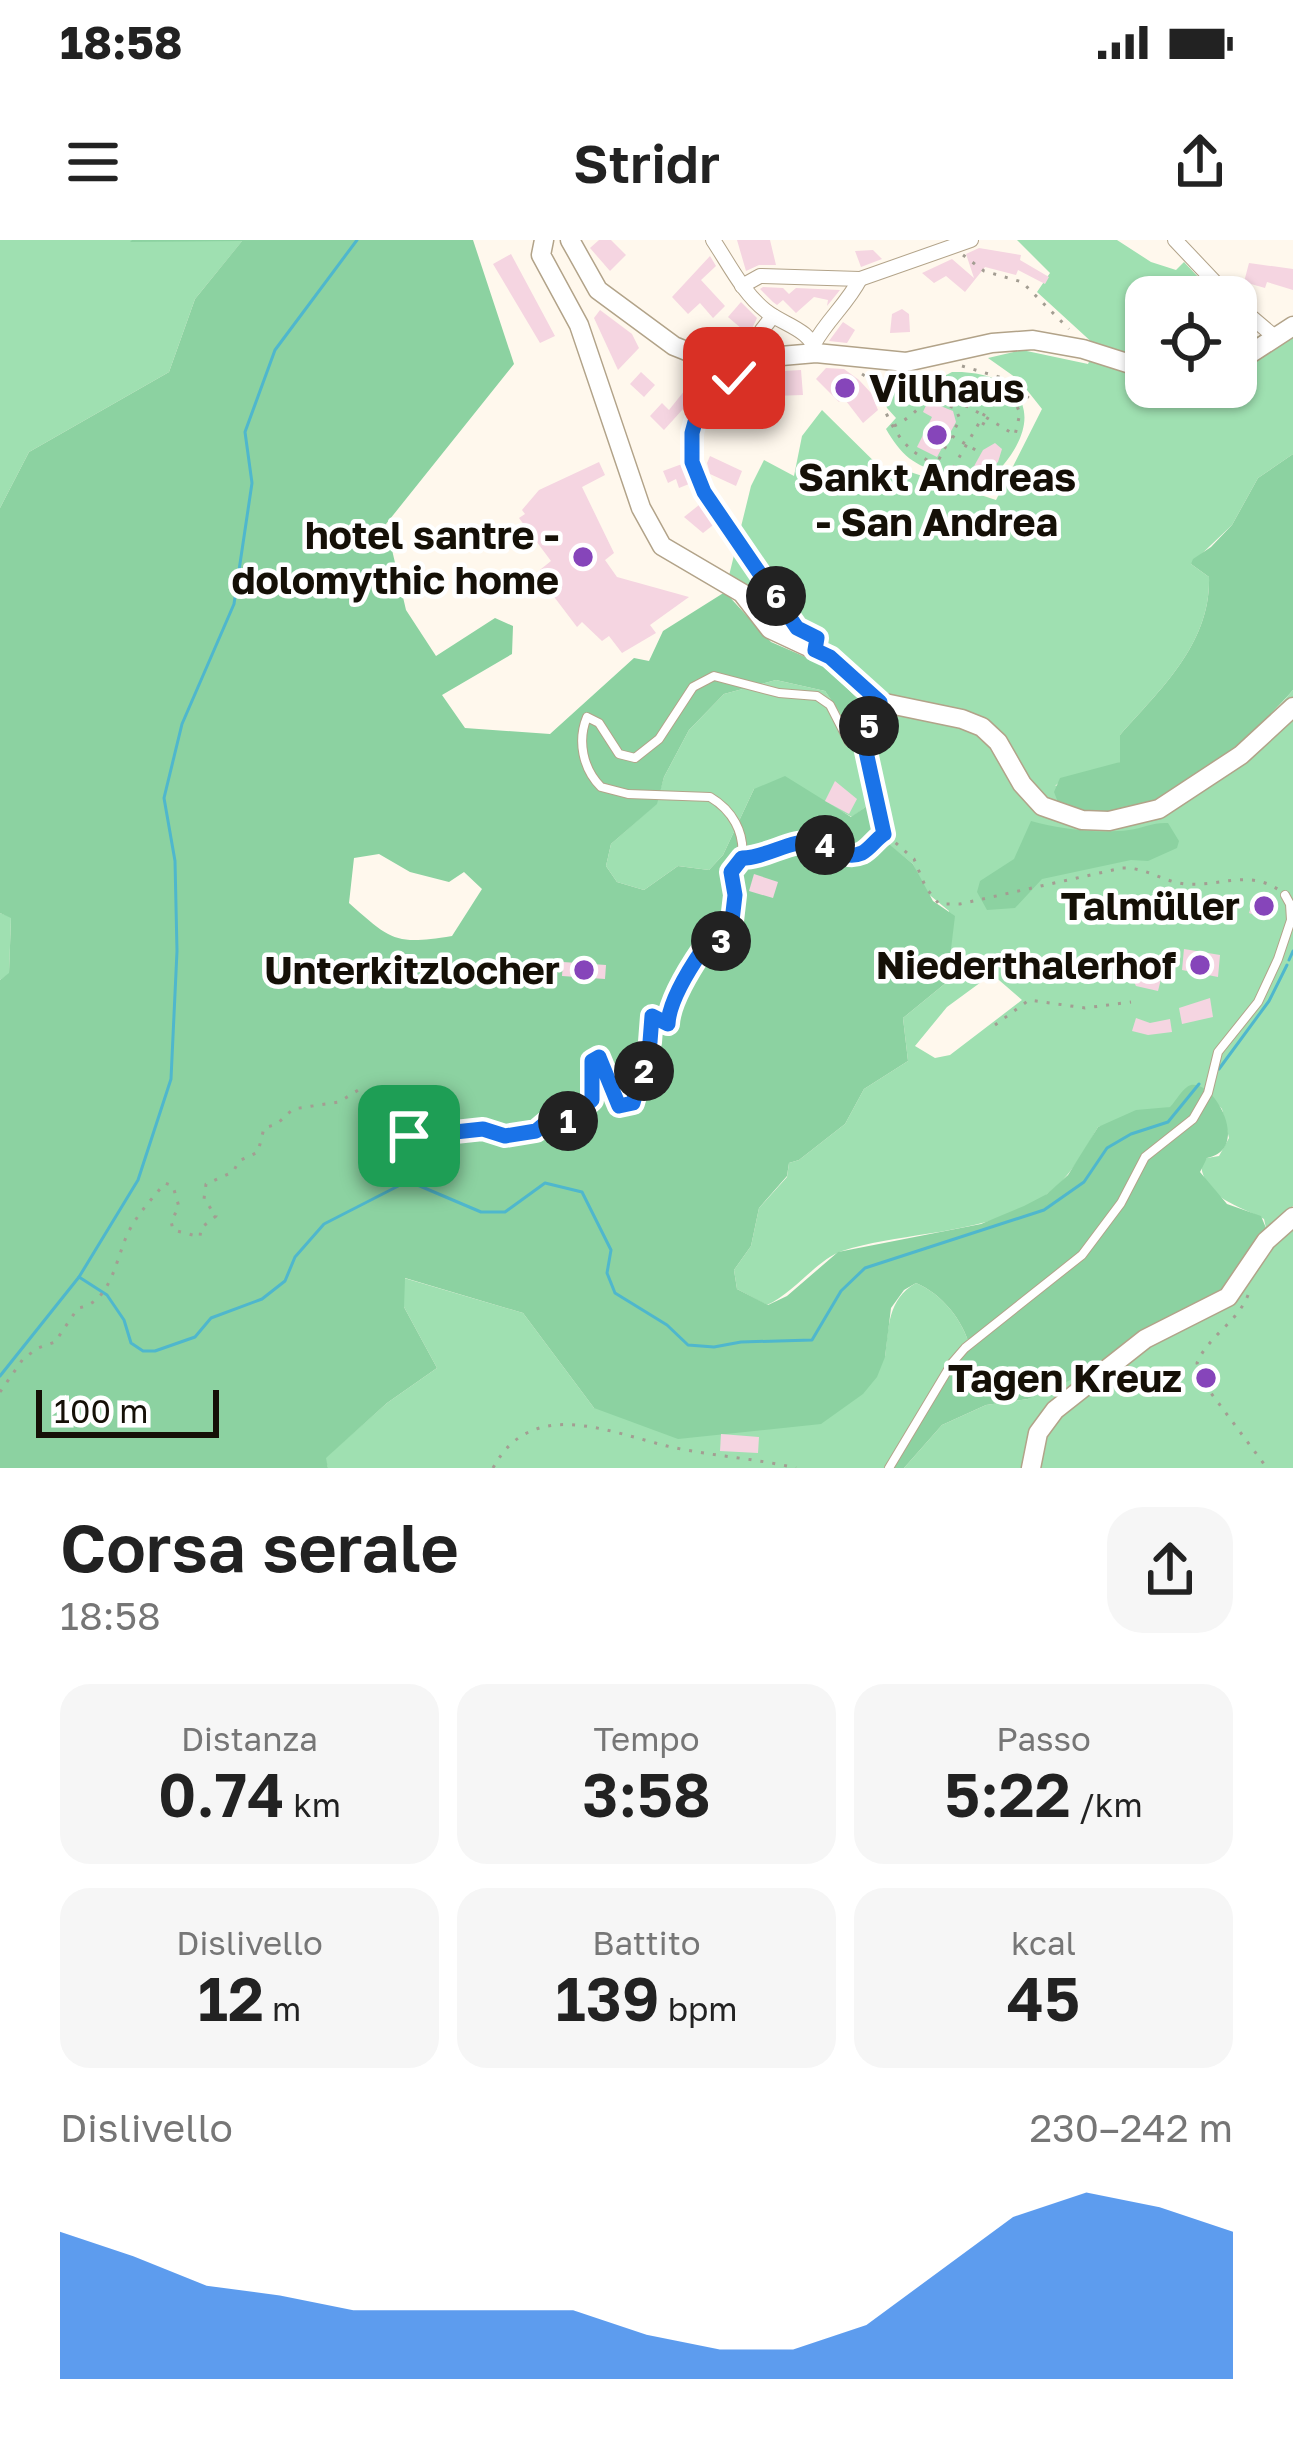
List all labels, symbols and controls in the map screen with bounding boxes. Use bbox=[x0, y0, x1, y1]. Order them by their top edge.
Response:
text: 18:58 bbox=[60, 15, 183, 69]
icon: menu bbox=[60, 129, 126, 195]
icon: share bbox=[1167, 129, 1233, 195]
text: Stridr bbox=[573, 130, 720, 195]
map controls bbox=[1125, 276, 1257, 408]
button: locate bbox=[1125, 276, 1257, 408]
pin bbox=[683, 327, 785, 429]
icon: check bbox=[701, 345, 767, 411]
place label: Villhaus bbox=[869, 364, 1025, 411]
marker: Villhaus bbox=[832, 375, 858, 401]
marker: Sankt Andreas - San Andrea bbox=[924, 422, 950, 448]
place label: Sankt Andreas - San Andrea bbox=[798, 453, 1076, 545]
place label: hotel santre - dolomythic home bbox=[231, 511, 559, 603]
marker: hotel santre - dolomythic home bbox=[570, 544, 596, 570]
pin: 6 bbox=[746, 566, 806, 626]
text: 6 bbox=[766, 576, 786, 615]
pin: 5 bbox=[839, 696, 899, 756]
text: 5 bbox=[859, 706, 879, 745]
pin: 4 bbox=[795, 815, 855, 875]
text: 4 bbox=[815, 825, 835, 864]
place label: Talmüller bbox=[1061, 882, 1240, 929]
marker: Talmüller bbox=[1251, 893, 1277, 919]
pin: 3 bbox=[691, 911, 751, 971]
text: 3 bbox=[711, 921, 731, 960]
place label: Niederthalerhof bbox=[876, 941, 1177, 988]
place label: Unterkitzlocher bbox=[264, 946, 560, 993]
marker: Niederthalerhof bbox=[1187, 952, 1213, 978]
marker: Unterkitzlocher bbox=[571, 957, 597, 983]
pin: 2 bbox=[614, 1041, 674, 1101]
text: 2 bbox=[634, 1051, 654, 1090]
pin bbox=[358, 1085, 460, 1187]
pin: 1 bbox=[538, 1091, 598, 1151]
text: 1 bbox=[560, 1101, 577, 1140]
icon: arrive bbox=[376, 1103, 442, 1169]
place label: Tagen Kreuz bbox=[948, 1354, 1182, 1401]
marker: Tagen Kreuz bbox=[1193, 1365, 1219, 1391]
scale bar bbox=[36, 1384, 219, 1437]
text: 100 m bbox=[54, 1391, 148, 1430]
text: Corsa serale bbox=[60, 1507, 459, 1587]
button: share bbox=[1107, 1507, 1233, 1633]
text: 18:58 bbox=[60, 1592, 161, 1639]
text: Distanza bbox=[181, 1719, 318, 1758]
text: Tempo bbox=[594, 1719, 699, 1758]
text: Passo bbox=[996, 1719, 1091, 1758]
text: 0.74 bbox=[158, 1758, 285, 1830]
text: 3:58 bbox=[582, 1758, 711, 1830]
text: 5:22 bbox=[944, 1758, 1071, 1830]
text: km bbox=[285, 1785, 341, 1824]
text: /km bbox=[1071, 1785, 1143, 1824]
text: Dislivello bbox=[176, 1923, 323, 1962]
text: Battito bbox=[592, 1923, 701, 1962]
text: kcal bbox=[1011, 1923, 1076, 1962]
text: 12 bbox=[198, 1962, 264, 2034]
text: 139 bbox=[556, 1962, 659, 2034]
text: 45 bbox=[1007, 1962, 1080, 2034]
text: m bbox=[264, 1989, 301, 2028]
text: bpm bbox=[659, 1989, 737, 2028]
text: Dislivello bbox=[60, 2104, 233, 2151]
text: 230–242 m bbox=[1029, 2104, 1233, 2151]

